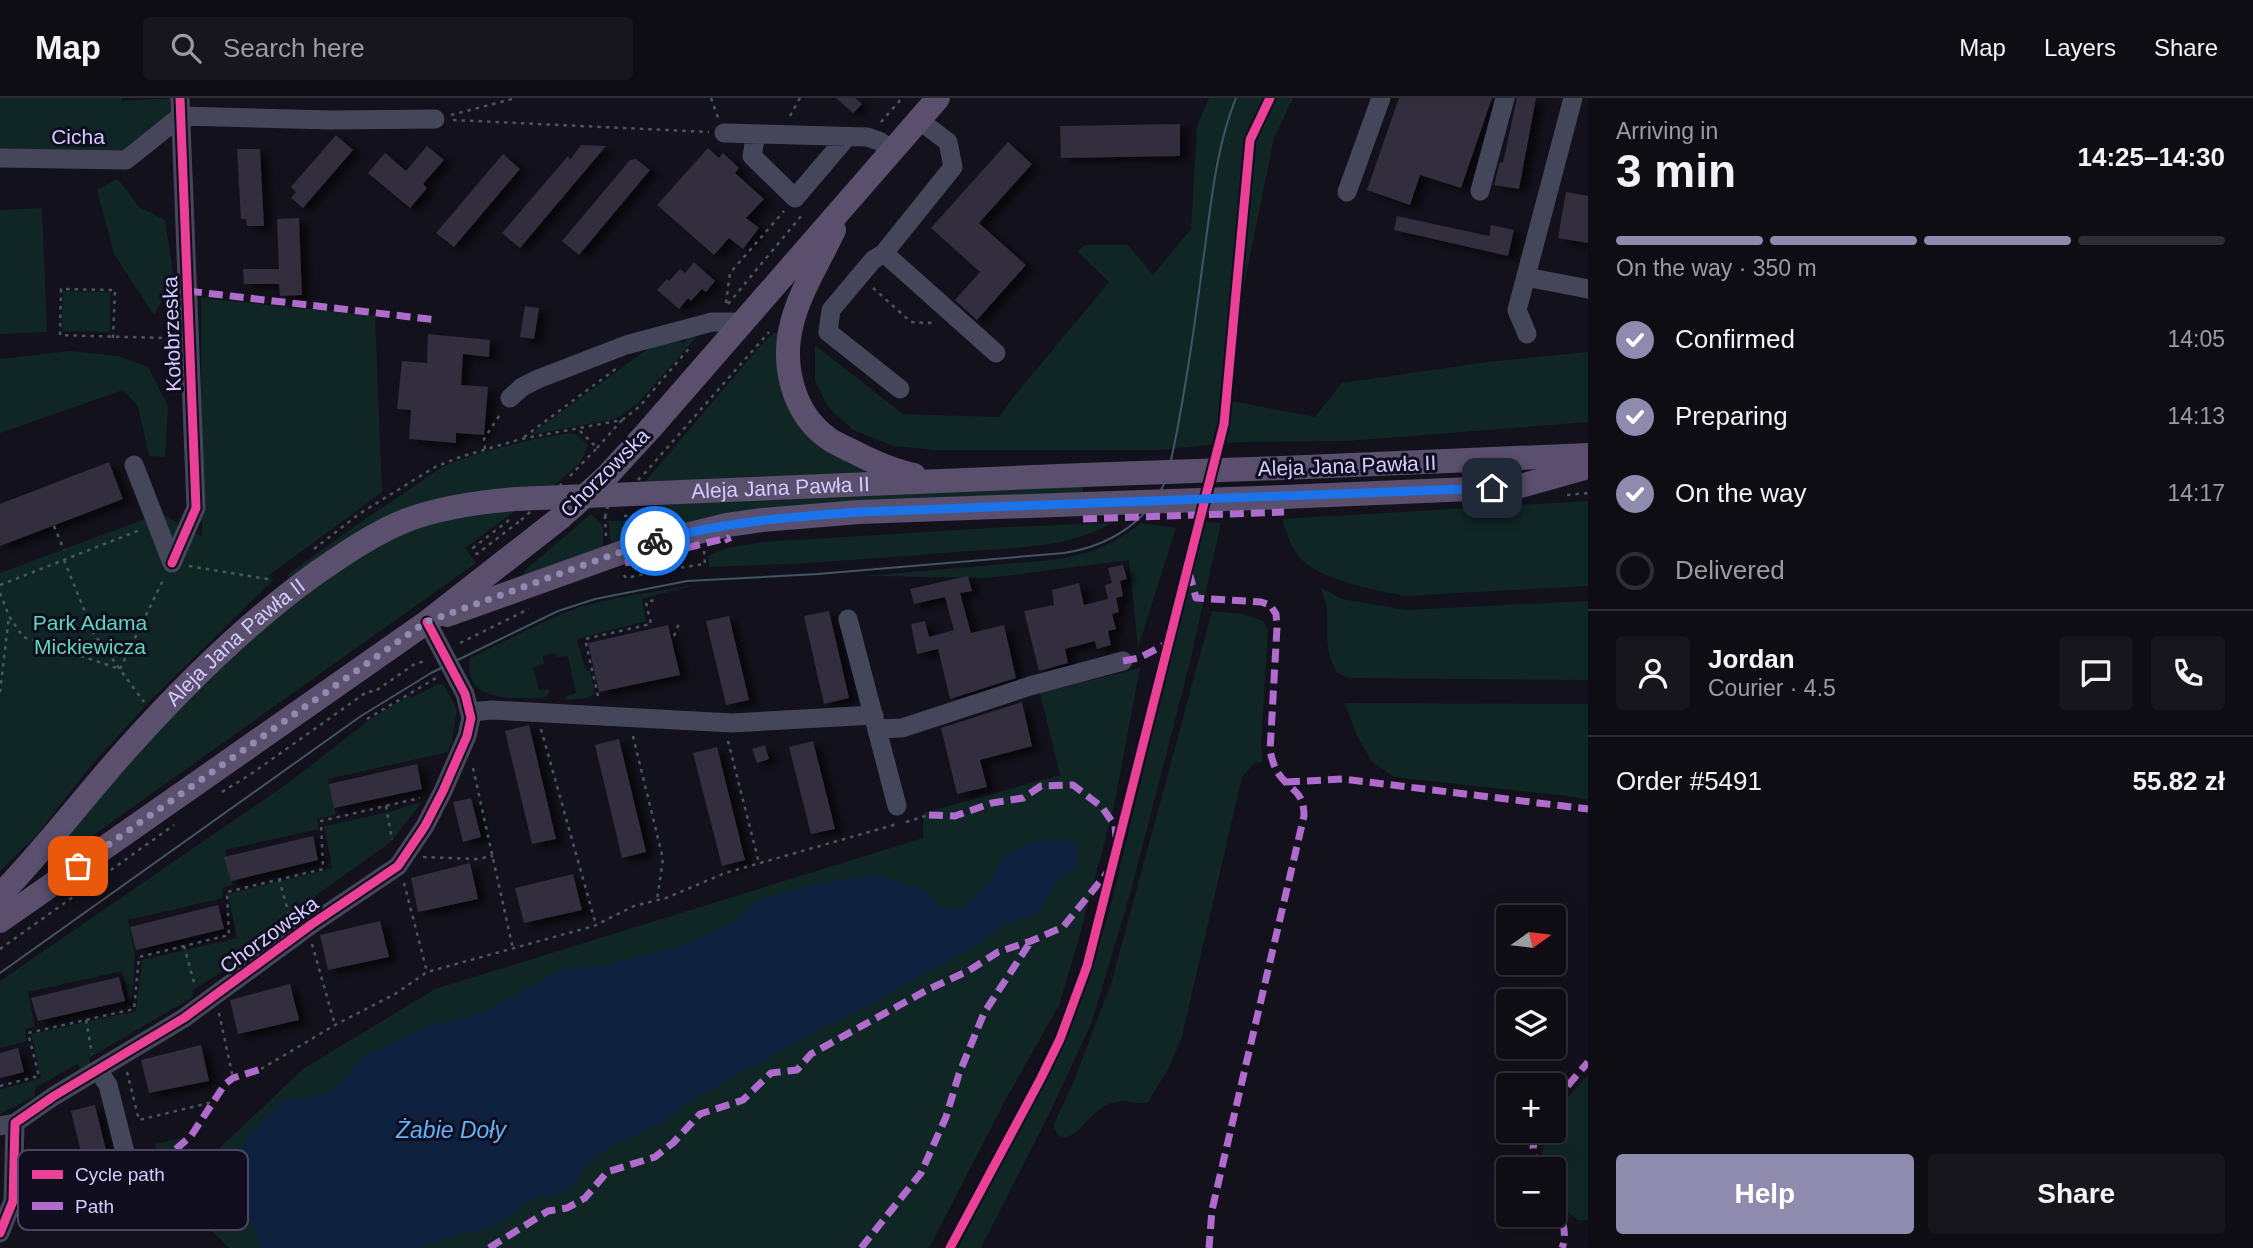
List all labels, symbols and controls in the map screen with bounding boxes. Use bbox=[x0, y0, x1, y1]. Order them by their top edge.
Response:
search box bbox=[143, 17, 633, 80]
text: Map bbox=[35, 29, 101, 66]
icon: search bbox=[167, 29, 205, 67]
text: Search here bbox=[223, 33, 365, 63]
text: Map bbox=[1959, 34, 2006, 61]
text: Layers bbox=[2044, 34, 2116, 61]
text: Share bbox=[2154, 34, 2218, 61]
text: Arriving in bbox=[1616, 118, 1718, 144]
street label: Cicha bbox=[51, 125, 105, 148]
text: 14:25–14:30 bbox=[2078, 142, 2225, 172]
text: 3 min bbox=[1616, 145, 1736, 197]
text: On the way · 350 m bbox=[1616, 255, 1817, 281]
street label: Kołobrzeska bbox=[158, 276, 185, 392]
icon: check bbox=[1616, 321, 1654, 359]
text: Confirmed bbox=[1675, 324, 1795, 354]
text: 14:05 bbox=[2167, 326, 2225, 352]
icon: check bbox=[1616, 398, 1654, 436]
text: Preparing bbox=[1675, 401, 1788, 431]
text: 14:13 bbox=[2167, 403, 2225, 429]
street label: Chorzowska bbox=[556, 423, 654, 522]
street label: Aleja Jana Pawła II bbox=[1257, 451, 1437, 480]
pin bbox=[1462, 458, 1522, 518]
icon: home bbox=[1473, 469, 1511, 507]
street label: Aleja Jana Pawła II bbox=[691, 472, 870, 503]
icon: check bbox=[1616, 475, 1654, 513]
text: On the way bbox=[1675, 478, 1807, 508]
text: 14:17 bbox=[2167, 480, 2225, 506]
courier bbox=[620, 506, 690, 576]
icon: bike bbox=[636, 522, 674, 560]
text: Delivered bbox=[1675, 555, 1785, 585]
street label: Aleja Jana Pawła II bbox=[161, 574, 309, 710]
park label: Park Adama Mickiewicza bbox=[33, 611, 148, 658]
button: person bbox=[1616, 636, 1690, 710]
button: chat bbox=[2059, 636, 2133, 710]
button: phone bbox=[2151, 636, 2225, 710]
text: Jordan bbox=[1708, 644, 1795, 674]
text: Courier · 4.5 bbox=[1708, 675, 1836, 701]
text: Order #5491 bbox=[1616, 766, 1762, 796]
text: 55.82 zł bbox=[2132, 766, 2225, 796]
pin bbox=[48, 836, 108, 896]
icon: bag bbox=[59, 847, 97, 885]
street label: Chorzowska bbox=[215, 891, 322, 978]
north arrow bbox=[1496, 905, 1566, 975]
map controls bbox=[1496, 905, 1566, 1227]
button: layers bbox=[1496, 989, 1566, 1059]
button: + bbox=[1496, 1073, 1566, 1143]
water label: Żabie Doły bbox=[395, 1117, 507, 1143]
legend bbox=[18, 1150, 248, 1230]
button: Help bbox=[1616, 1154, 1914, 1234]
button: Share bbox=[1928, 1154, 2225, 1234]
button: − bbox=[1496, 1157, 1566, 1227]
text: Cycle path bbox=[75, 1164, 165, 1185]
text: Path bbox=[75, 1196, 114, 1217]

